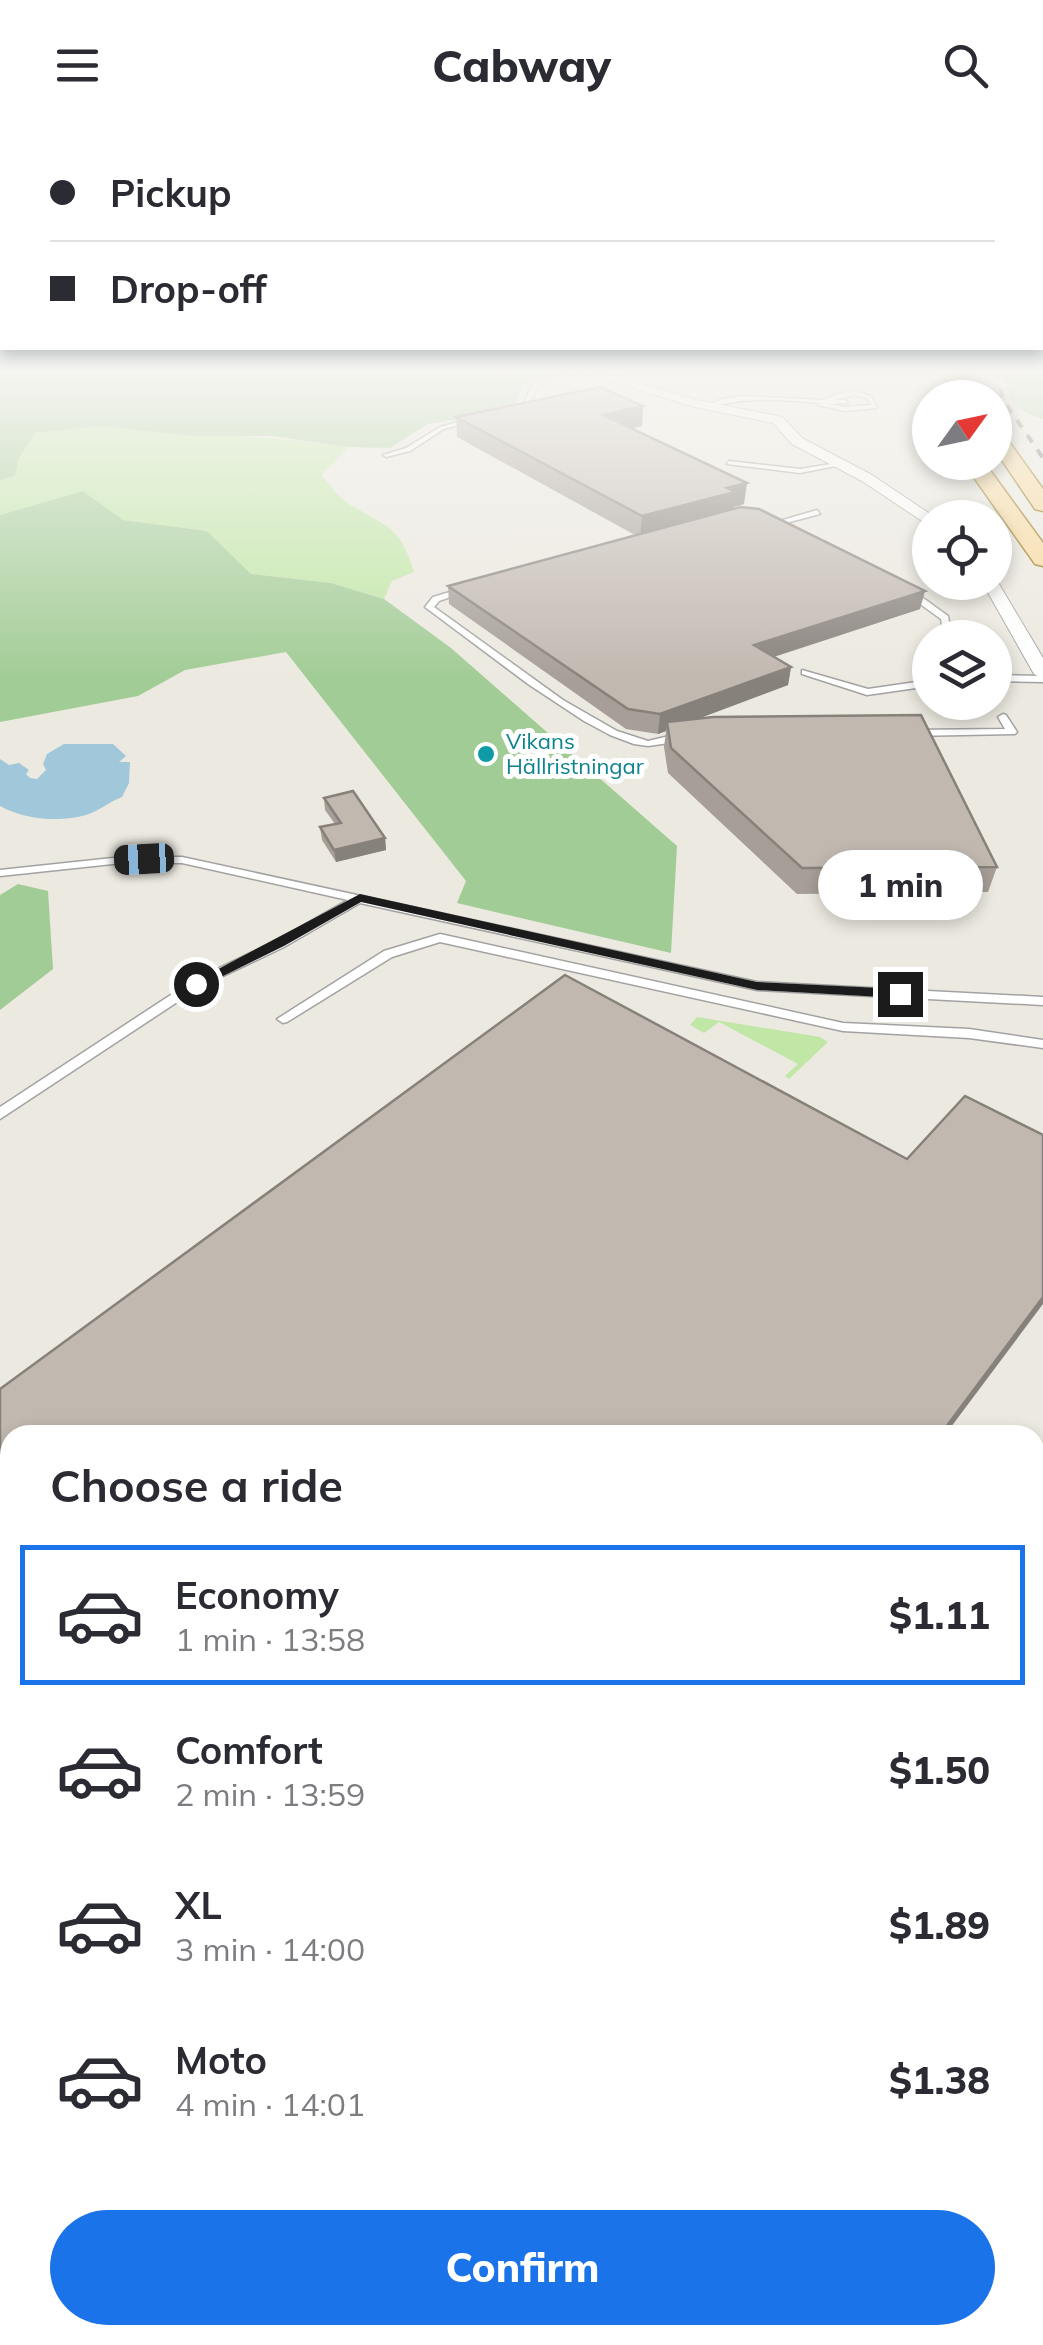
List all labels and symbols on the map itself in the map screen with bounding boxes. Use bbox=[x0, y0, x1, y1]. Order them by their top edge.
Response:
north arrow bbox=[912, 380, 1012, 480]
place label: Vikans Hällristningar bbox=[506, 727, 644, 780]
marker: Vikans Hällristningar bbox=[475, 743, 497, 765]
car bbox=[113, 842, 175, 876]
callout: 1 min bbox=[818, 849, 982, 919]
route start bbox=[174, 962, 219, 1007]
route end bbox=[878, 972, 923, 1017]

